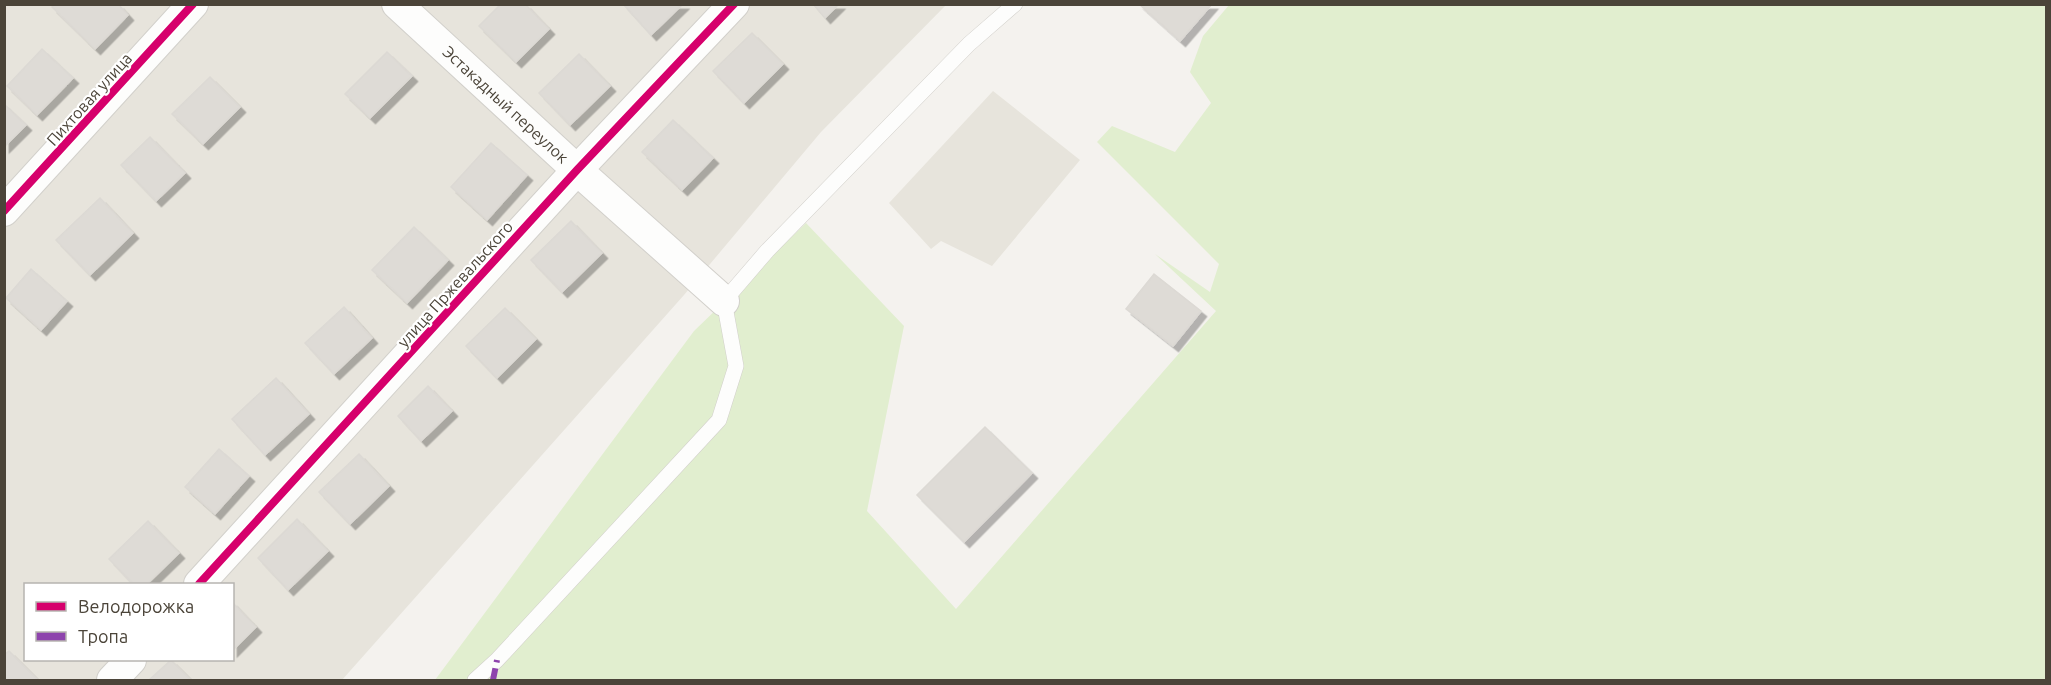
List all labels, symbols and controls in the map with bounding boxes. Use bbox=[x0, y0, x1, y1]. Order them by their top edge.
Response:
street label: Эстакадный переулок bbox=[439, 42, 572, 166]
street label: Пихтовая улица bbox=[43, 49, 135, 149]
street label: улица Пржевальского bbox=[394, 217, 516, 351]
legend bbox=[24, 583, 234, 661]
text: Велодорожка bbox=[78, 596, 194, 616]
text: Тропа bbox=[78, 626, 128, 646]

